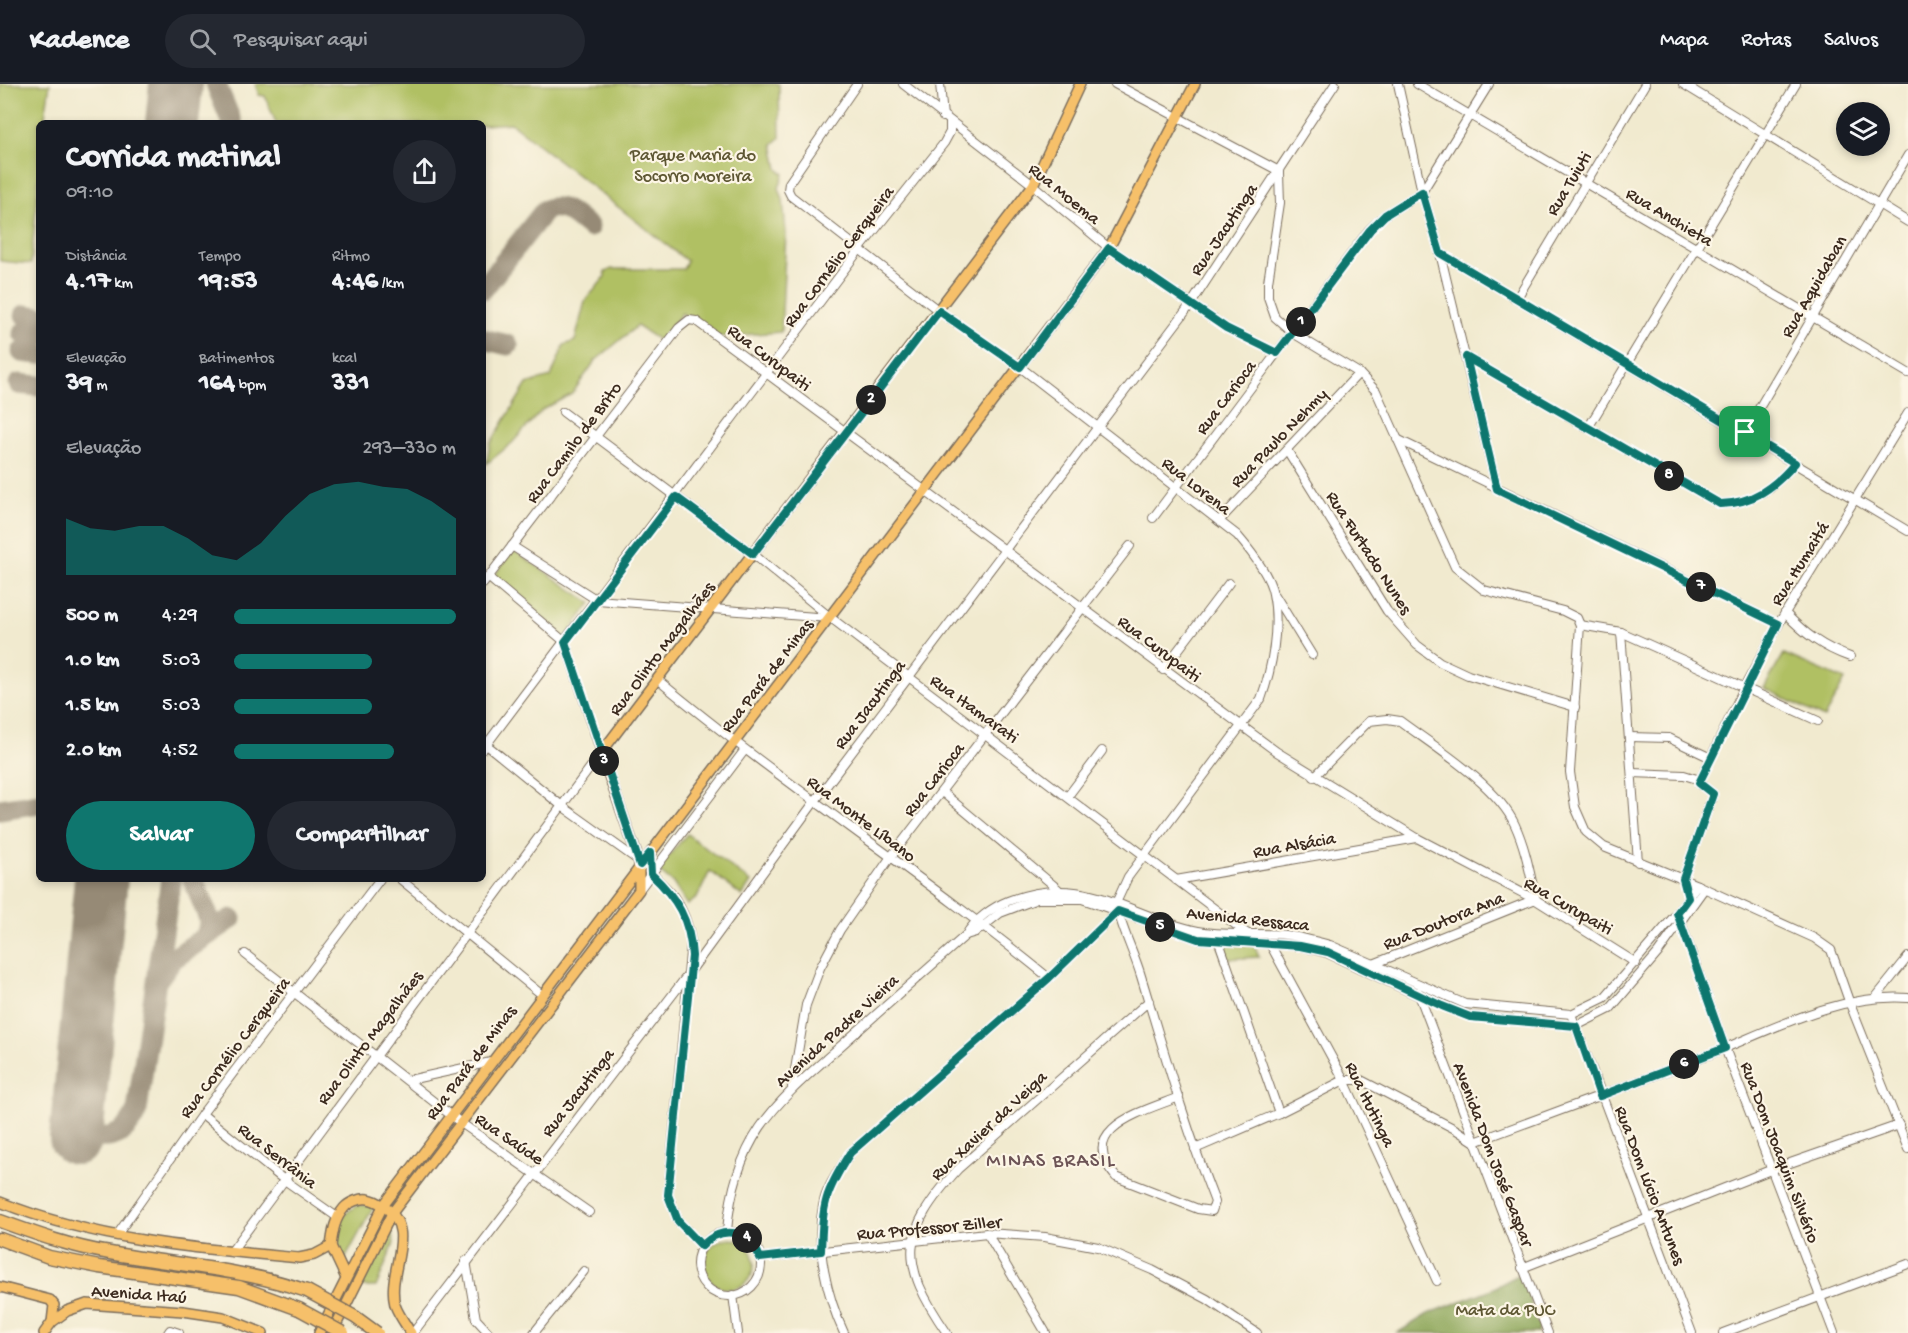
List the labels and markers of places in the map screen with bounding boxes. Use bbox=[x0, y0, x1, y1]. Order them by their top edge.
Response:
pin: 1 bbox=[1286, 307, 1316, 337]
pin: 2 bbox=[856, 385, 886, 415]
pin bbox=[1719, 406, 1770, 457]
pin: 8 bbox=[1654, 461, 1684, 491]
pin: 7 bbox=[1686, 572, 1716, 602]
pin: 3 bbox=[589, 746, 619, 776]
pin: 5 bbox=[1145, 912, 1175, 942]
pin: 6 bbox=[1669, 1049, 1699, 1079]
pin: 4 bbox=[732, 1223, 762, 1253]

